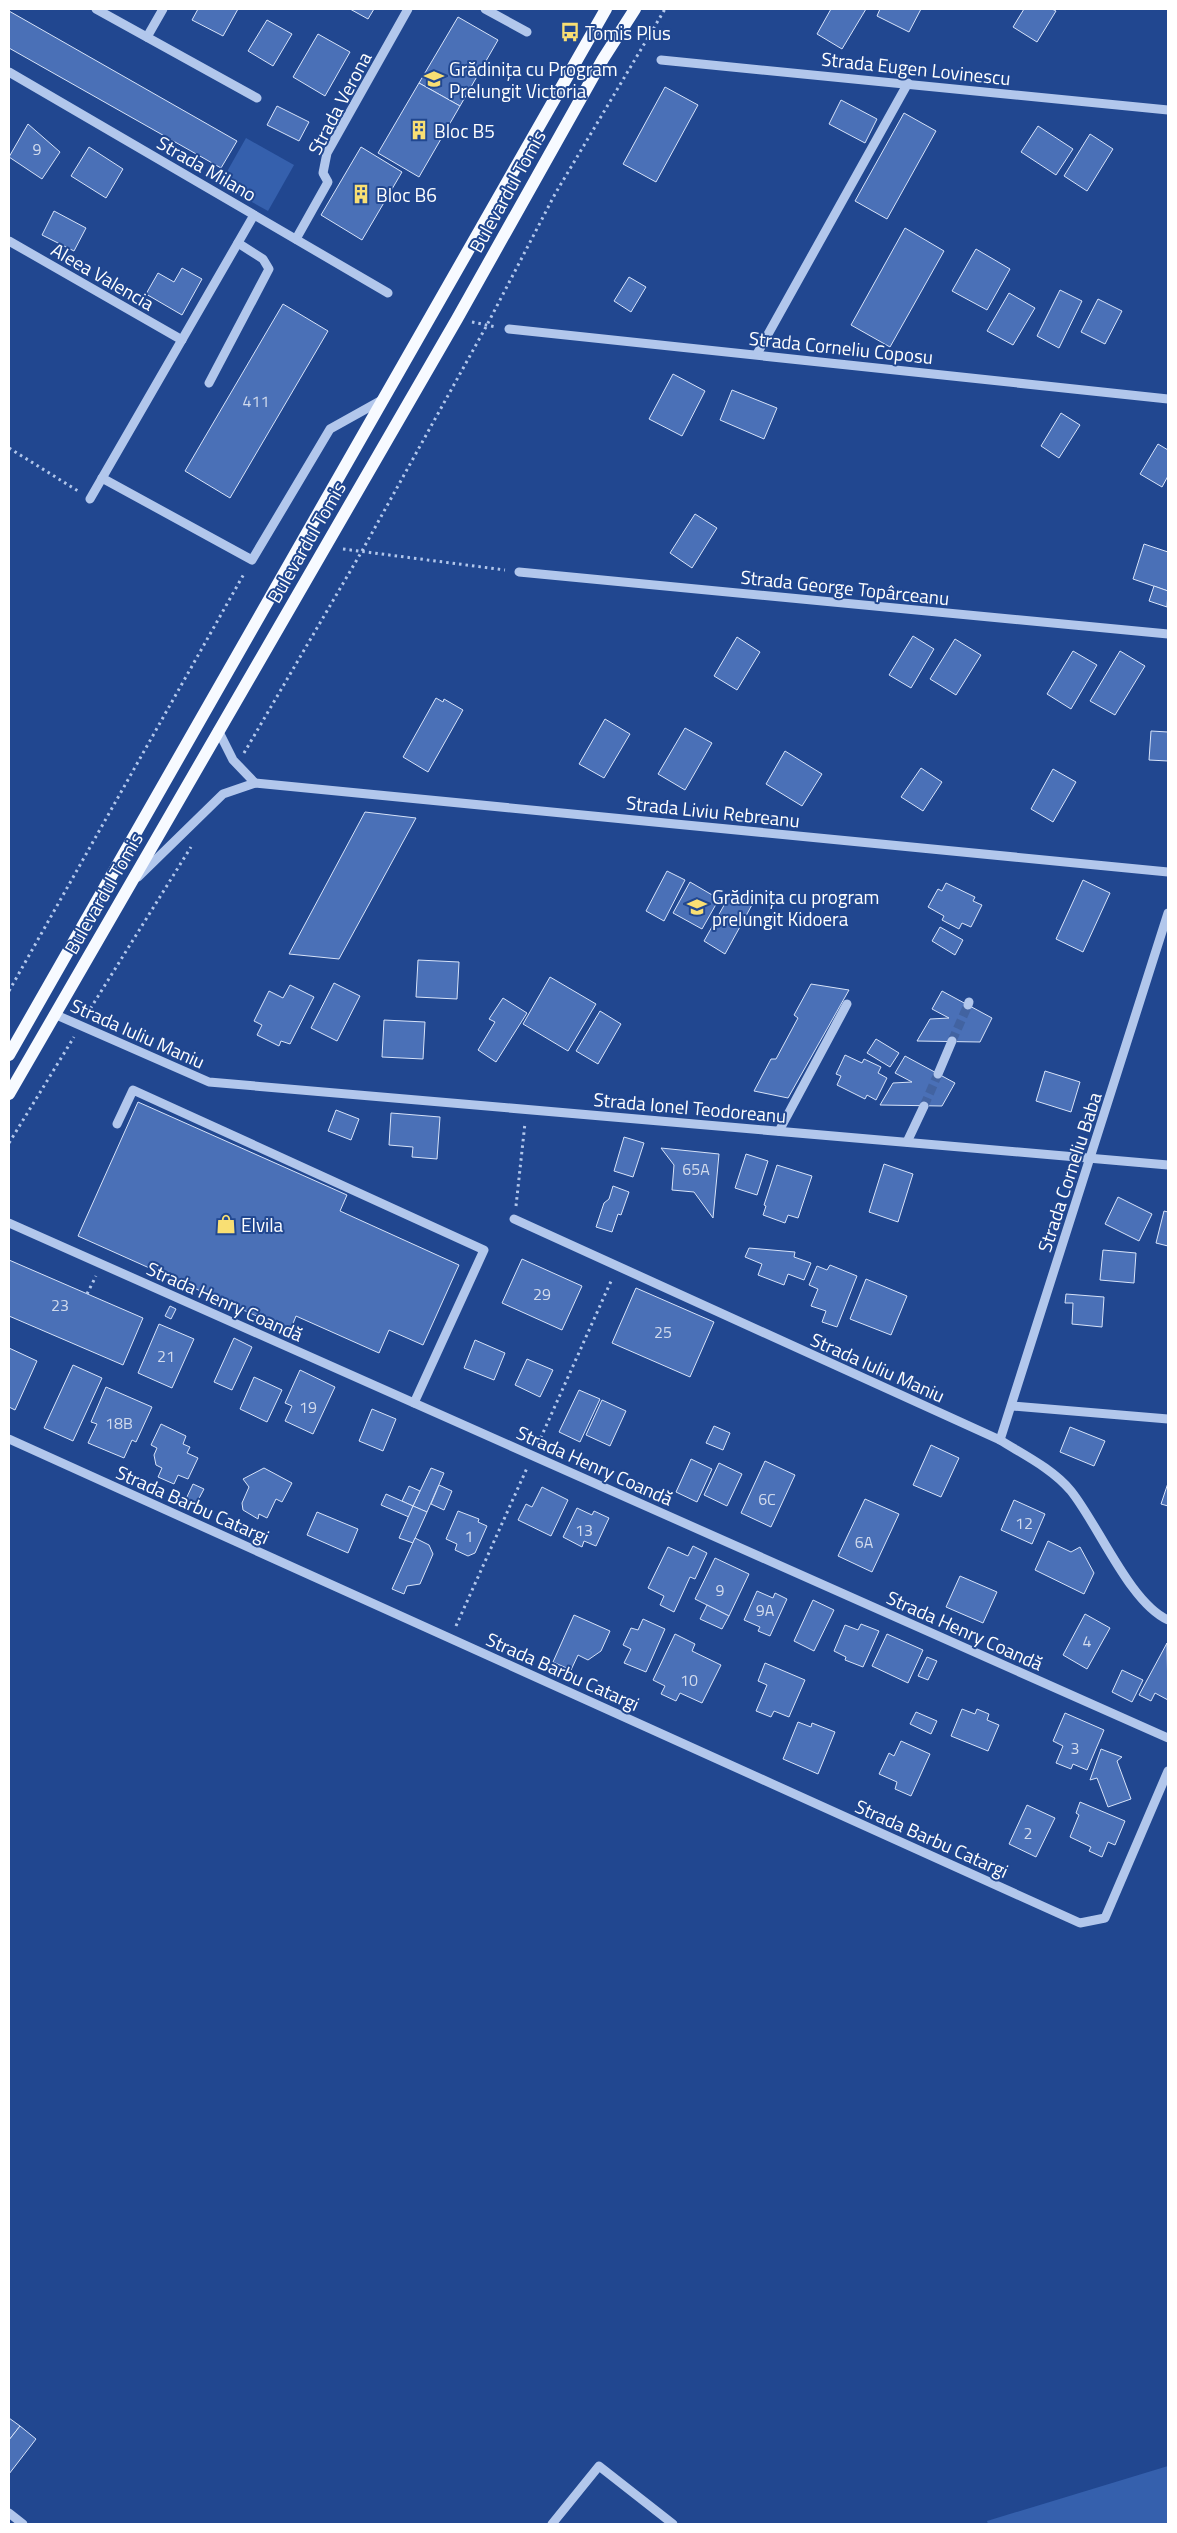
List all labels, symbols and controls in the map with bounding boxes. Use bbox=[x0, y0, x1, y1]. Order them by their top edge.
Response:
place label: Tomis Plus bbox=[585, 18, 671, 47]
bus stop icon: Tomis Plus bbox=[559, 21, 581, 43]
street label: Strada Eugen Lovinescu bbox=[820, 44, 1012, 92]
street label: Strada Verona bbox=[300, 46, 379, 160]
place label: Grădinița cu Program Prelungit Victoria bbox=[449, 54, 618, 105]
school or university icon: Grădinița cu Program Prelungit Victoria bbox=[423, 68, 445, 90]
place label: Bloc B5 bbox=[434, 116, 495, 145]
building icon: Bloc B5 bbox=[408, 119, 430, 141]
street label: Bulevardul Tomis bbox=[461, 124, 553, 258]
street label: Strada Milano bbox=[152, 128, 262, 208]
house number: 9 bbox=[33, 137, 42, 161]
place label: Bloc B6 bbox=[376, 180, 437, 209]
building icon: Bloc B6 bbox=[350, 183, 372, 205]
street label: Aleea Valencia bbox=[46, 235, 160, 317]
street label: Strada Corneliu Coposu bbox=[747, 323, 935, 371]
house number: 411 bbox=[243, 389, 269, 413]
street label: Bulevardul Tomis bbox=[259, 476, 353, 608]
street label: Strada George Topârceanu bbox=[739, 562, 951, 612]
street label: Strada Liviu Rebreanu bbox=[625, 787, 801, 835]
street label: Bulevardul Tomis bbox=[56, 827, 150, 959]
place label: Grădinița cu program prelungit Kidoera bbox=[712, 882, 880, 933]
school or university icon: Grădinița cu program prelungit Kidoera bbox=[686, 896, 708, 918]
street label: Strada Iuliu Maniu bbox=[66, 990, 210, 1076]
street label: Strada Ionel Teodoreanu bbox=[592, 1084, 788, 1130]
street label: Strada Corneliu Baba bbox=[1029, 1088, 1109, 1256]
house number: 65A bbox=[682, 1157, 710, 1181]
place label: Elvila bbox=[241, 1210, 284, 1239]
shop icon: Elvila bbox=[215, 1213, 237, 1235]
street label: Strada Henry Coandă bbox=[142, 1253, 308, 1349]
house number: 29 bbox=[533, 1282, 551, 1306]
house number: 23 bbox=[51, 1293, 69, 1317]
house number: 25 bbox=[654, 1320, 672, 1344]
street label: Strada Iuliu Maniu bbox=[806, 1324, 950, 1410]
house number: 21 bbox=[157, 1344, 175, 1368]
house number: 19 bbox=[299, 1395, 317, 1419]
house number: 18B bbox=[105, 1411, 133, 1435]
street label: Strada Henry Coandă bbox=[512, 1417, 678, 1513]
street label: Strada Barbu Catargi bbox=[112, 1457, 274, 1551]
house number: 6C bbox=[758, 1487, 776, 1511]
house number: 12 bbox=[1015, 1511, 1033, 1535]
house number: 13 bbox=[575, 1518, 593, 1542]
house number: 1 bbox=[465, 1524, 473, 1548]
house number: 6A bbox=[855, 1530, 874, 1554]
house number: 9 bbox=[716, 1578, 725, 1602]
street label: Strada Henry Coandă bbox=[882, 1582, 1048, 1678]
house number: 9A bbox=[756, 1598, 775, 1622]
street label: Strada Barbu Catargi bbox=[482, 1624, 644, 1718]
house number: 4 bbox=[1083, 1629, 1092, 1653]
house number: 10 bbox=[680, 1668, 698, 1692]
house number: 3 bbox=[1071, 1736, 1079, 1760]
street label: Strada Barbu Catargi bbox=[851, 1791, 1013, 1885]
house number: 2 bbox=[1024, 1821, 1032, 1845]

